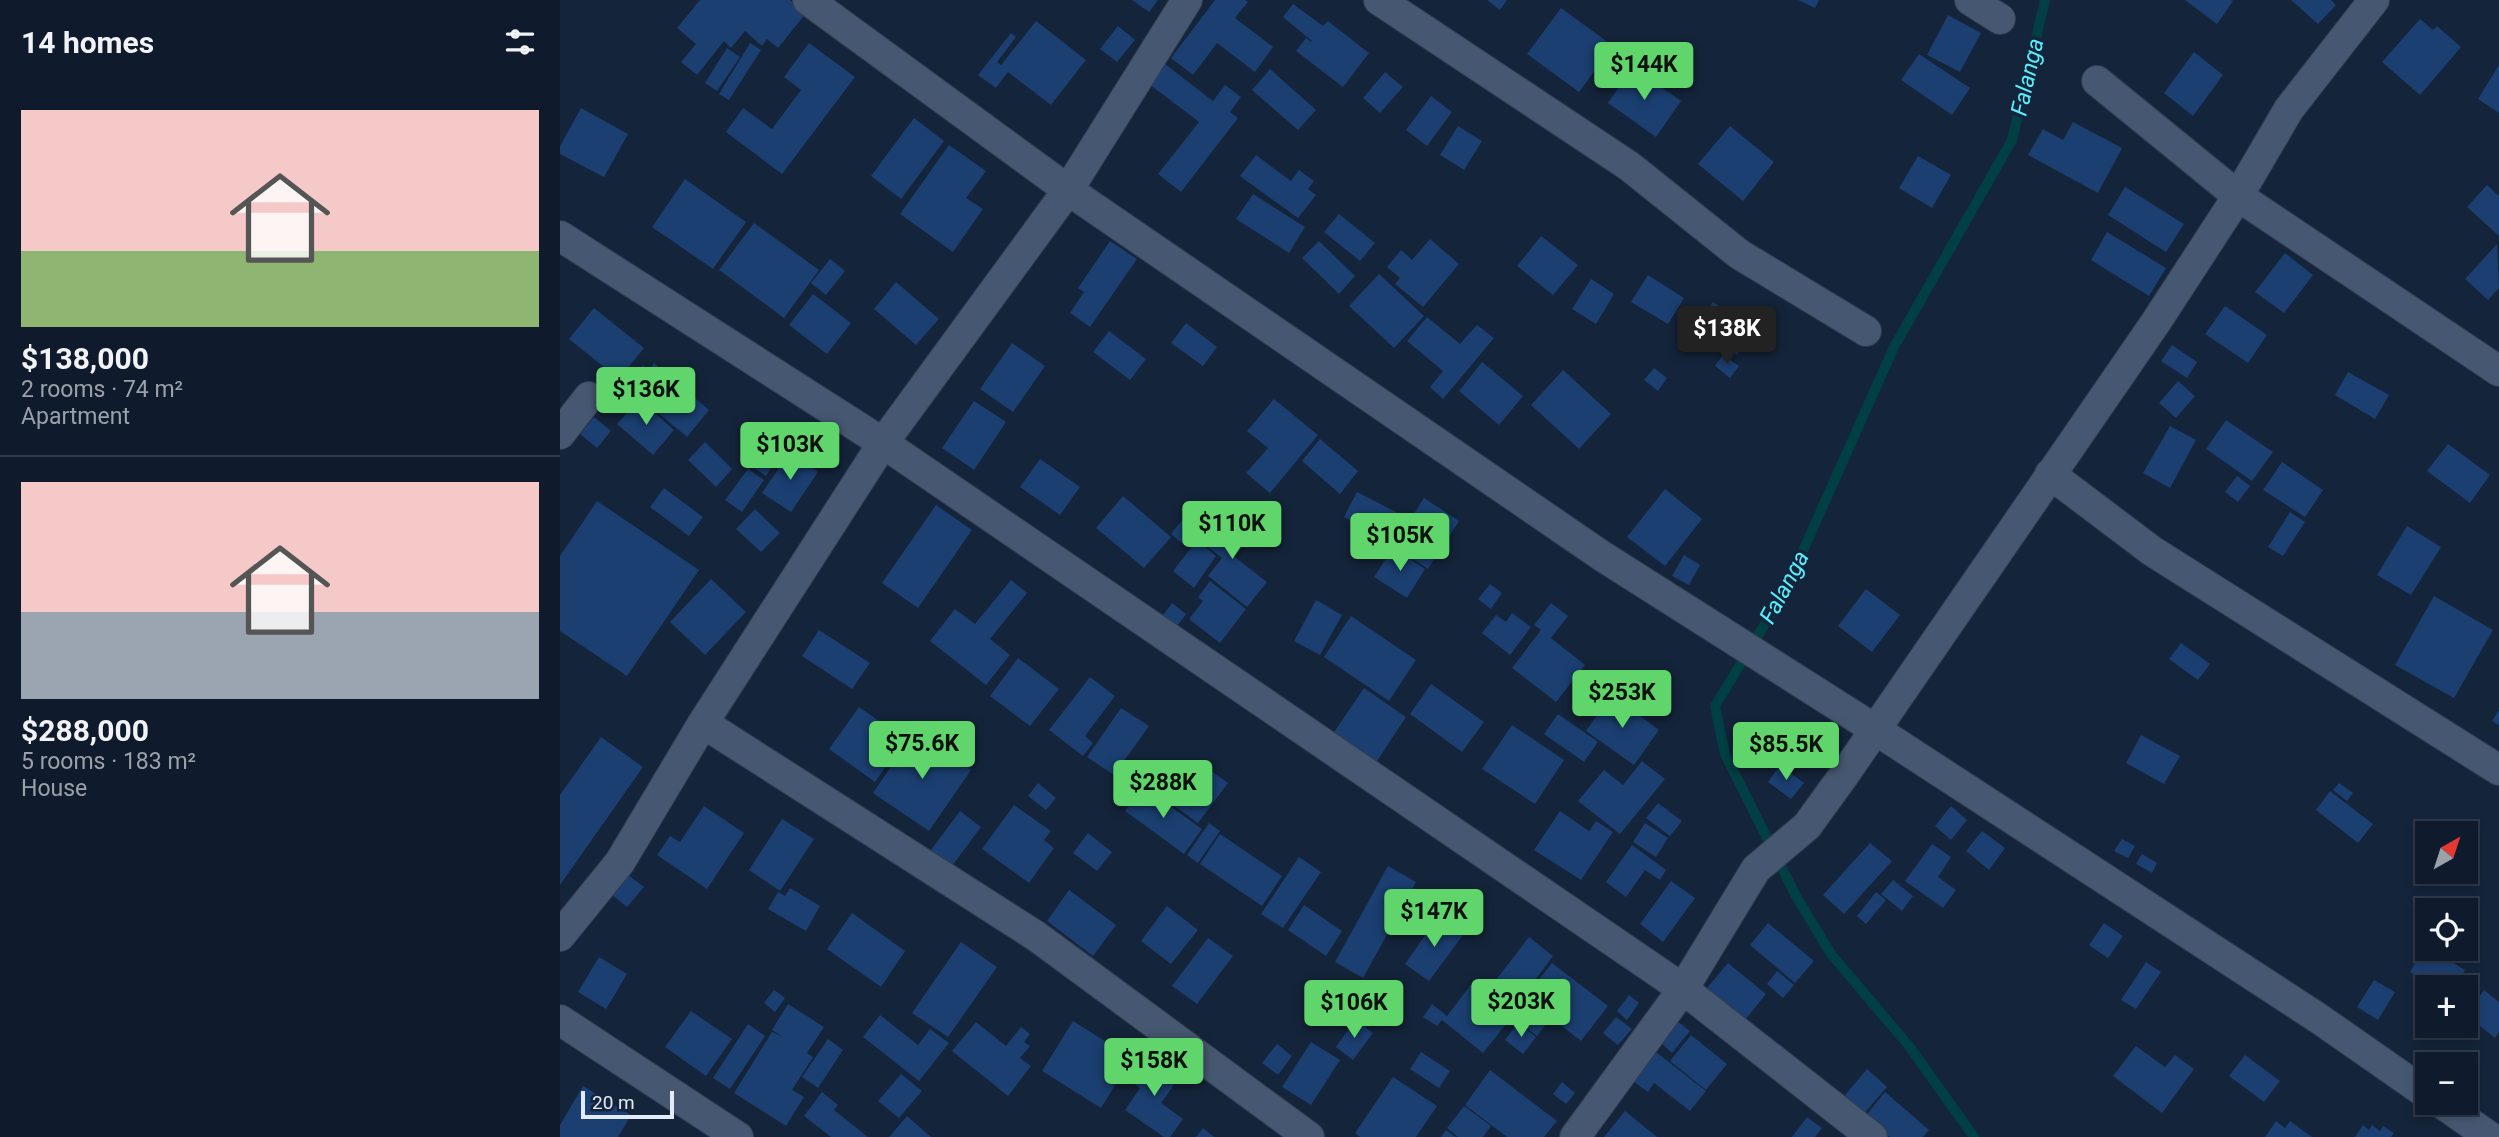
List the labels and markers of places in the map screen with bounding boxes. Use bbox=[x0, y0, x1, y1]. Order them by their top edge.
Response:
pin: $144K bbox=[1595, 42, 1693, 102]
pin: $138K bbox=[1678, 306, 1776, 366]
pin: $136K bbox=[597, 368, 695, 427]
pin: $103K bbox=[741, 422, 839, 482]
pin: $110K bbox=[1183, 502, 1281, 561]
pin: $105K bbox=[1351, 514, 1449, 573]
pin: $253K bbox=[1573, 670, 1671, 730]
pin: $75.6K bbox=[865, 722, 979, 781]
pin: $85.5K bbox=[1729, 722, 1843, 782]
pin: $288K bbox=[1114, 760, 1212, 820]
pin: $147K bbox=[1385, 890, 1483, 949]
pin: $203K bbox=[1472, 979, 1570, 1039]
pin: $106K bbox=[1305, 981, 1403, 1040]
pin: $158K bbox=[1105, 1038, 1203, 1098]

